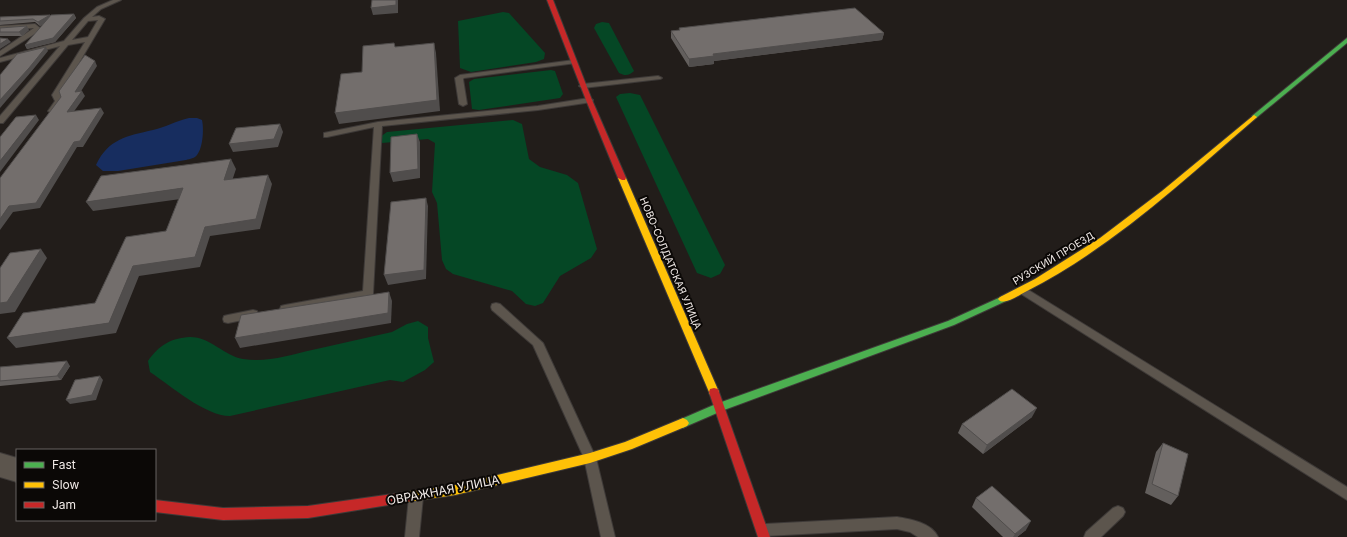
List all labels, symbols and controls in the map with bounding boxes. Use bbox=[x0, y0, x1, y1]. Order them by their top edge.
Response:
street label: НОВО-СОЛДАТСКАЯ УЛИЦА bbox=[638, 195, 704, 331]
street label: РУЗСКИЙ ПРОЕЗД bbox=[1010, 228, 1096, 287]
legend bbox=[16, 449, 156, 521]
text: Fast bbox=[52, 457, 76, 472]
street label: ОВРАЖНАЯ УЛИЦА bbox=[385, 472, 501, 508]
text: Slow bbox=[52, 477, 80, 492]
text: Jam bbox=[52, 497, 76, 512]

